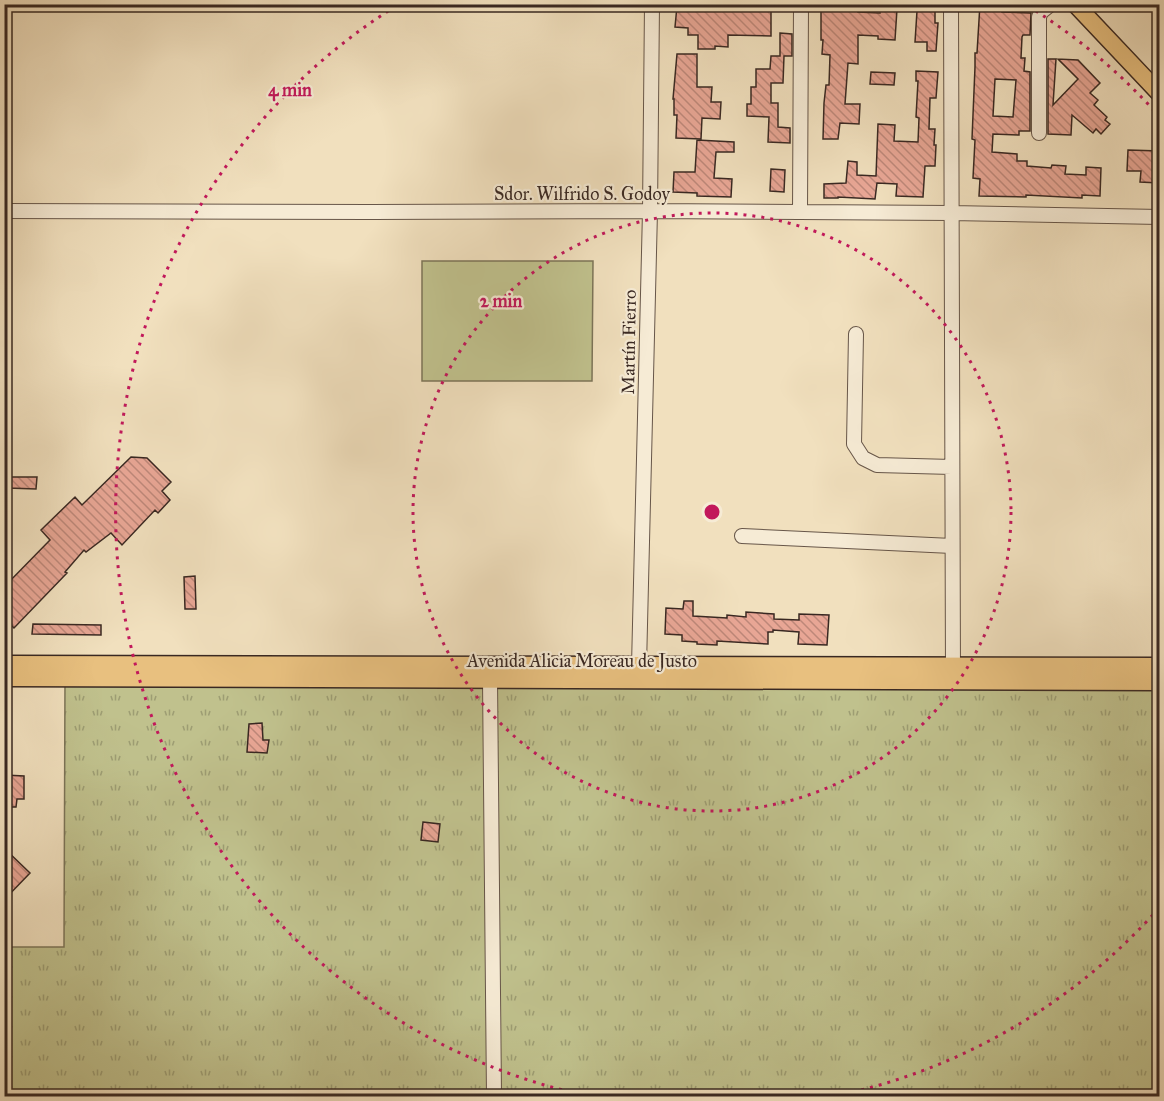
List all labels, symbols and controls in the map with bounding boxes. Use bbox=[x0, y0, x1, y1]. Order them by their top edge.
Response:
text: 4 min bbox=[268, 79, 312, 102]
street label: Sdor. Wilfrido S. Godoy bbox=[494, 183, 671, 205]
text: 2 min bbox=[480, 290, 523, 312]
street label: Martín Fierro bbox=[617, 290, 641, 394]
centre of rings bbox=[702, 502, 722, 522]
street label: Avenida Alicia Moreau de Justo bbox=[466, 650, 697, 673]

